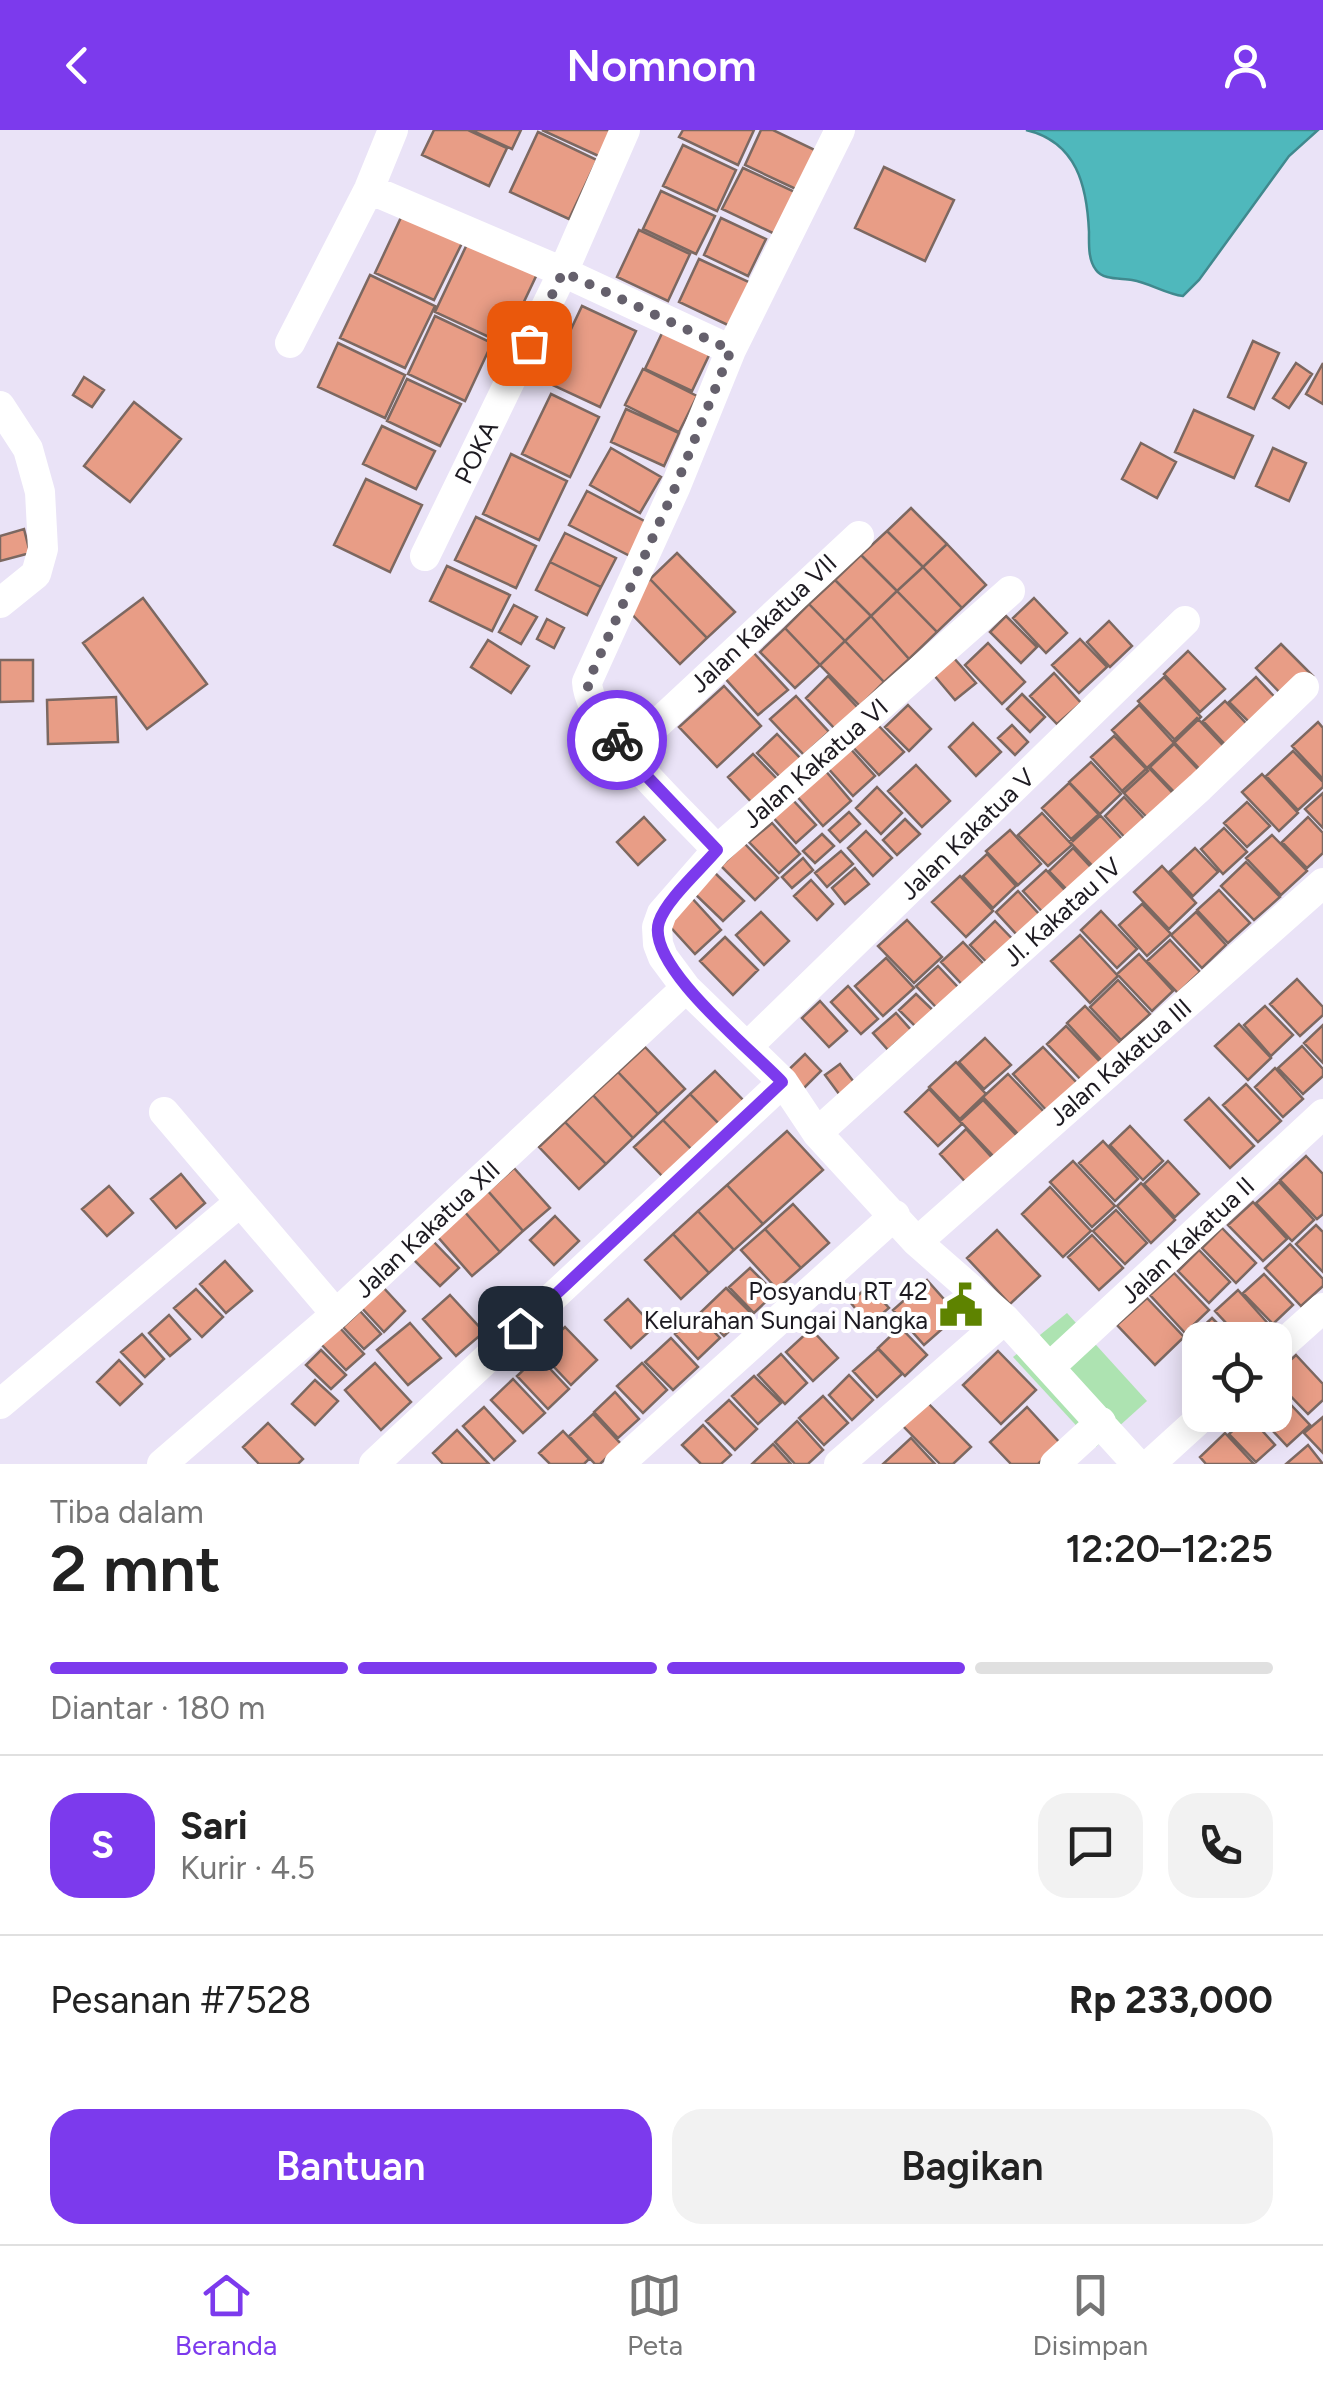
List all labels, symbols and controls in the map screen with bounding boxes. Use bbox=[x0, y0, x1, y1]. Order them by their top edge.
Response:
icon: back bbox=[50, 38, 105, 93]
text: Nomnom bbox=[566, 38, 757, 92]
icon: person bbox=[1218, 38, 1273, 93]
pin bbox=[487, 301, 572, 386]
icon: bag bbox=[502, 316, 557, 371]
street label: POKA bbox=[448, 416, 504, 488]
street label: Jalan Kakatua VII bbox=[683, 547, 843, 699]
courier bbox=[567, 690, 667, 790]
street label: Jalan Kakatua VI bbox=[736, 692, 894, 834]
icon: bike bbox=[590, 713, 645, 768]
street label: Jalan Kakatua V bbox=[893, 762, 1041, 906]
street label: Jl. Kakatau IV bbox=[997, 851, 1128, 973]
street label: Jalan Kakatua III bbox=[1043, 992, 1197, 1132]
street label: Jalan Kakatua XII bbox=[348, 1154, 506, 1304]
street label: Jalan Kakatua II bbox=[1114, 1170, 1260, 1310]
place label: Posyandu RT 42 Kelurahan Sungai Nangka bbox=[644, 1276, 928, 1335]
public building icon: Posyandu RT 42 Kelurahan Sungai Nangka bbox=[937, 1281, 985, 1329]
pin bbox=[478, 1286, 563, 1371]
icon: home bbox=[493, 1301, 548, 1356]
map controls bbox=[1182, 1322, 1292, 1432]
button: locate bbox=[1182, 1322, 1292, 1432]
text: Tiba dalam bbox=[50, 1493, 204, 1531]
text: 12:20–12:25 bbox=[1066, 1526, 1273, 1572]
text: 2 mnt bbox=[50, 1529, 221, 1607]
text: Diantar · 180 m bbox=[50, 1689, 265, 1727]
button: chat bbox=[1038, 1793, 1143, 1898]
button: phone bbox=[1168, 1793, 1273, 1898]
text: Sari bbox=[180, 1803, 248, 1849]
text: S bbox=[91, 1822, 114, 1868]
text: Kurir · 4.5 bbox=[180, 1849, 315, 1887]
text: Pesanan #7528 bbox=[50, 1977, 311, 2023]
text: Rp 233,000 bbox=[1069, 1977, 1273, 2023]
button: Bantuan bbox=[50, 2109, 652, 2224]
button: Bagikan bbox=[672, 2109, 1273, 2224]
tab: Beranda bbox=[175, 2268, 277, 2362]
tab: Peta bbox=[627, 2268, 683, 2362]
tab: Disimpan bbox=[1033, 2268, 1148, 2362]

